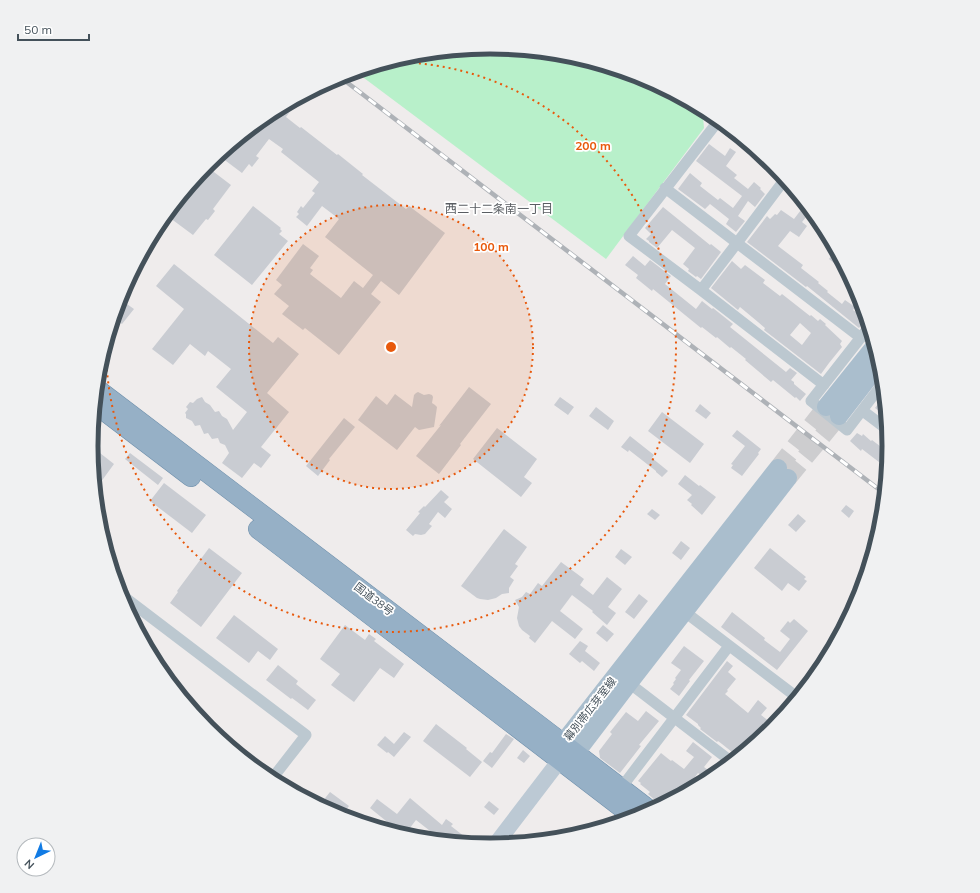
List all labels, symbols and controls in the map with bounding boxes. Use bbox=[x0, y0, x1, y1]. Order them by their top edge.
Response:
scale bar bbox=[18, 16, 89, 42]
text: 50 m bbox=[24, 22, 52, 37]
text: 200 m bbox=[575, 138, 611, 153]
district label: 西二十二条南一丁目 bbox=[445, 201, 553, 216]
text: 100 m bbox=[473, 239, 509, 254]
centre of rings bbox=[384, 340, 398, 354]
street label: 国道38号 bbox=[351, 580, 397, 618]
street label: 幕別帯広芽室線 bbox=[561, 674, 619, 744]
north arrow bbox=[16, 837, 56, 877]
text: N bbox=[21, 856, 37, 872]

